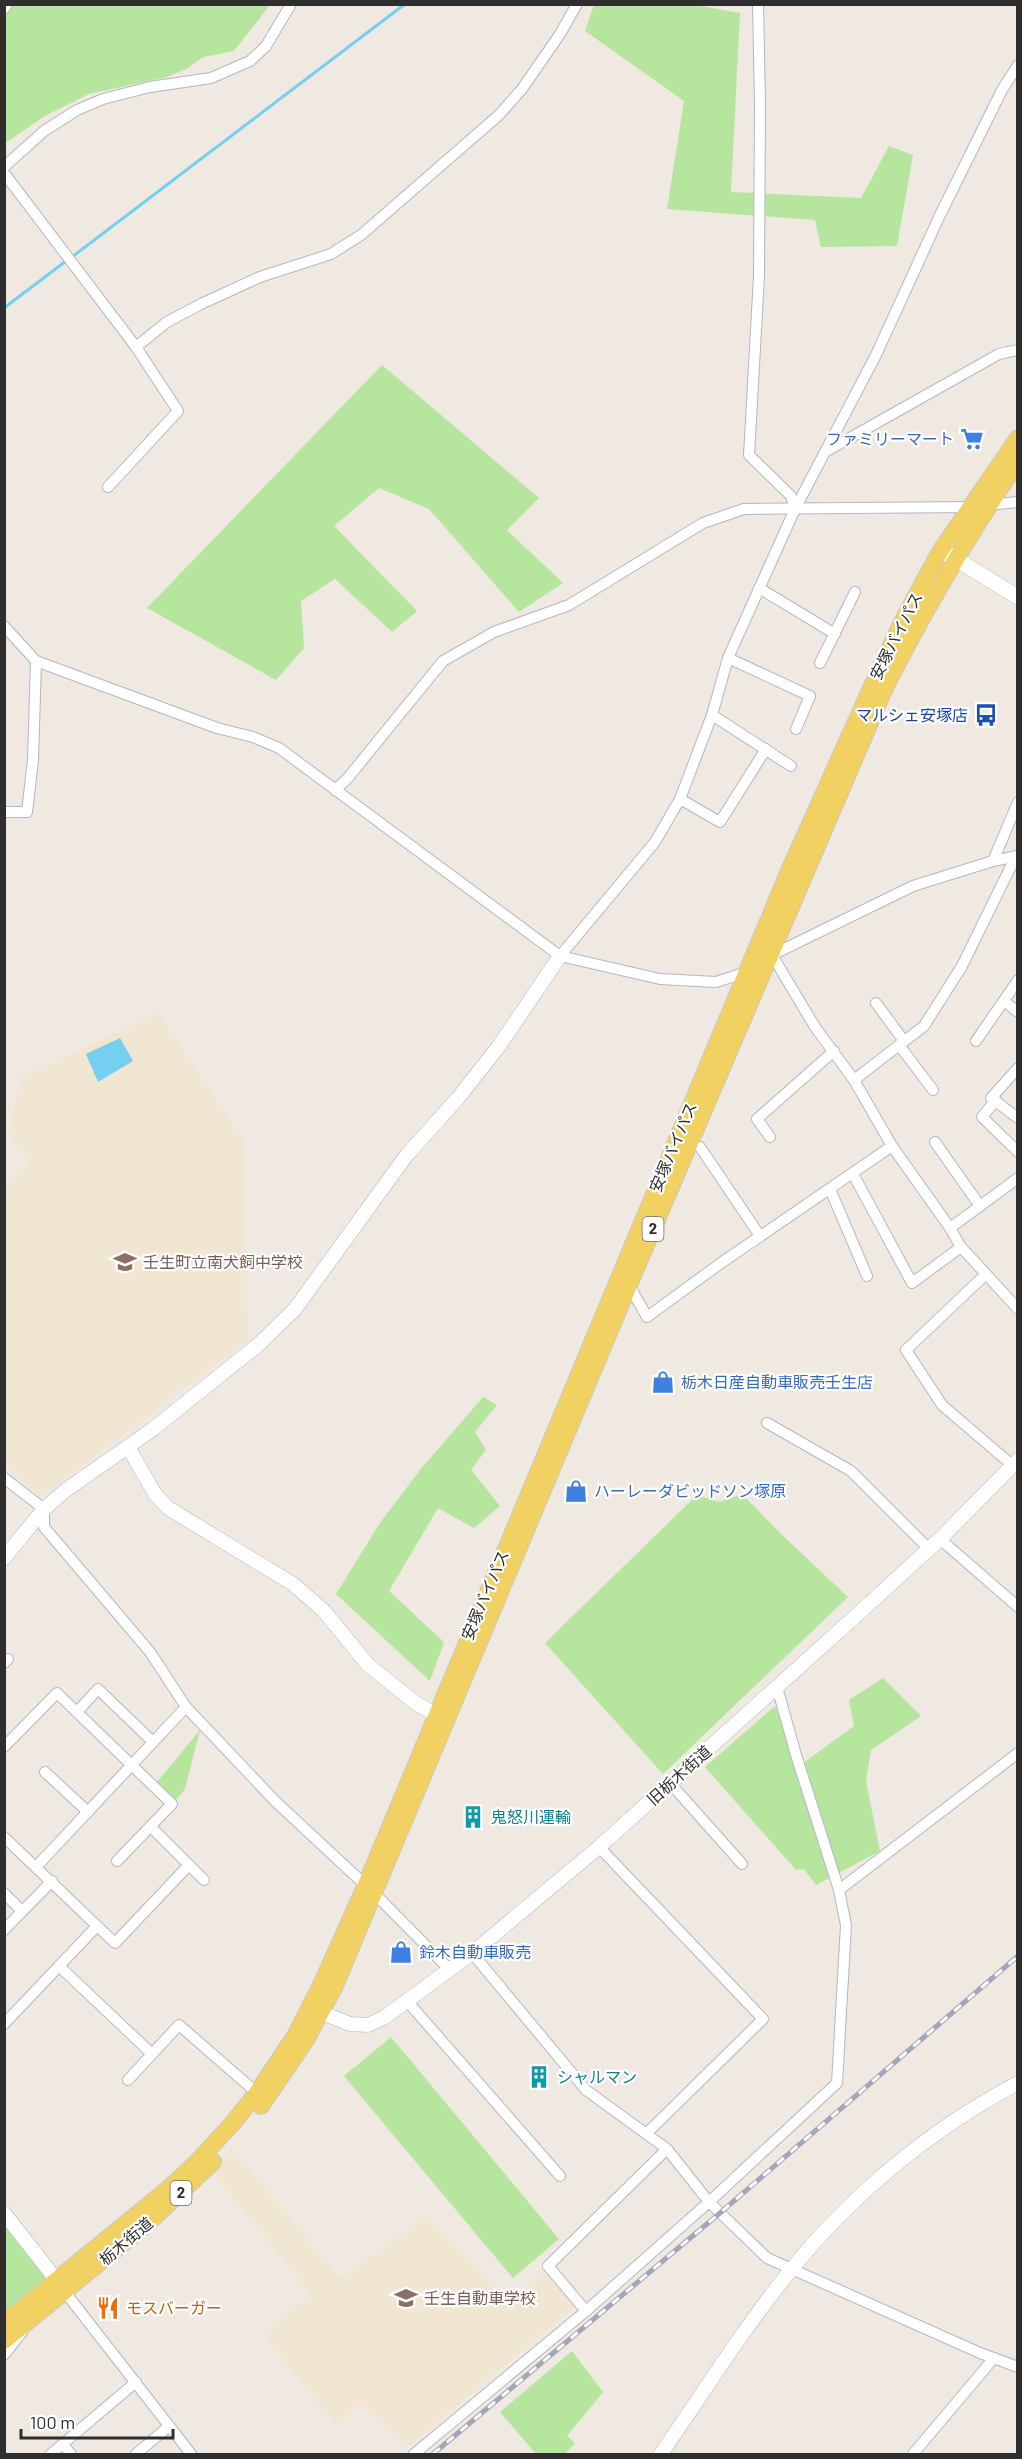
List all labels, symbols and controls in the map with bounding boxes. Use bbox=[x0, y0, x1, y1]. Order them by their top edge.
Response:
supermarket icon: ファミリーマート bbox=[959, 426, 985, 452]
place label: ファミリーマート bbox=[826, 429, 954, 448]
street label: 安塚バイパス bbox=[865, 589, 926, 683]
bus stop icon: マルシェ安塚店 bbox=[973, 702, 999, 728]
place label: マルシェ安塚店 bbox=[856, 705, 968, 724]
street label: 安塚バイパス bbox=[645, 1099, 700, 1195]
road number: 2 bbox=[642, 1217, 664, 1241]
school or university icon: 壬生町立南犬飼中学校 bbox=[112, 1249, 138, 1275]
place label: 壬生町立南犬飼中学校 bbox=[143, 1252, 303, 1271]
shop icon: 栃木日産自動車販売壬生店 bbox=[650, 1369, 676, 1395]
place label: 栃木日産自動車販売壬生店 bbox=[681, 1372, 873, 1391]
shop icon: ハーレーダビッドソン塚原 bbox=[563, 1478, 589, 1504]
place label: ハーレーダビッドソン塚原 bbox=[594, 1481, 786, 1500]
street label: 安塚バイパス bbox=[457, 1547, 512, 1643]
street label: 旧栃木街道 bbox=[643, 1741, 715, 1808]
building icon: 鬼怒川運輸 bbox=[460, 1804, 486, 1830]
place label: 鬼怒川運輸 bbox=[491, 1807, 571, 1826]
shop icon: 鈴木自動車販売 bbox=[388, 1939, 414, 1965]
place label: 鈴木自動車販売 bbox=[419, 1942, 531, 1961]
building icon: シャルマン bbox=[526, 2064, 552, 2090]
place label: シャルマン bbox=[557, 2067, 637, 2086]
road number: 2 bbox=[170, 2181, 192, 2205]
street label: 栃木街道 bbox=[95, 2213, 156, 2268]
school or university icon: 壬生自動車学校 bbox=[393, 2285, 419, 2311]
place label: 壬生自動車学校 bbox=[424, 2288, 536, 2307]
restaurant icon: モスバーガー bbox=[95, 2295, 121, 2321]
place label: モスバーガー bbox=[126, 2298, 222, 2317]
scale bar bbox=[21, 2402, 172, 2440]
text: 100 m bbox=[30, 2411, 75, 2433]

